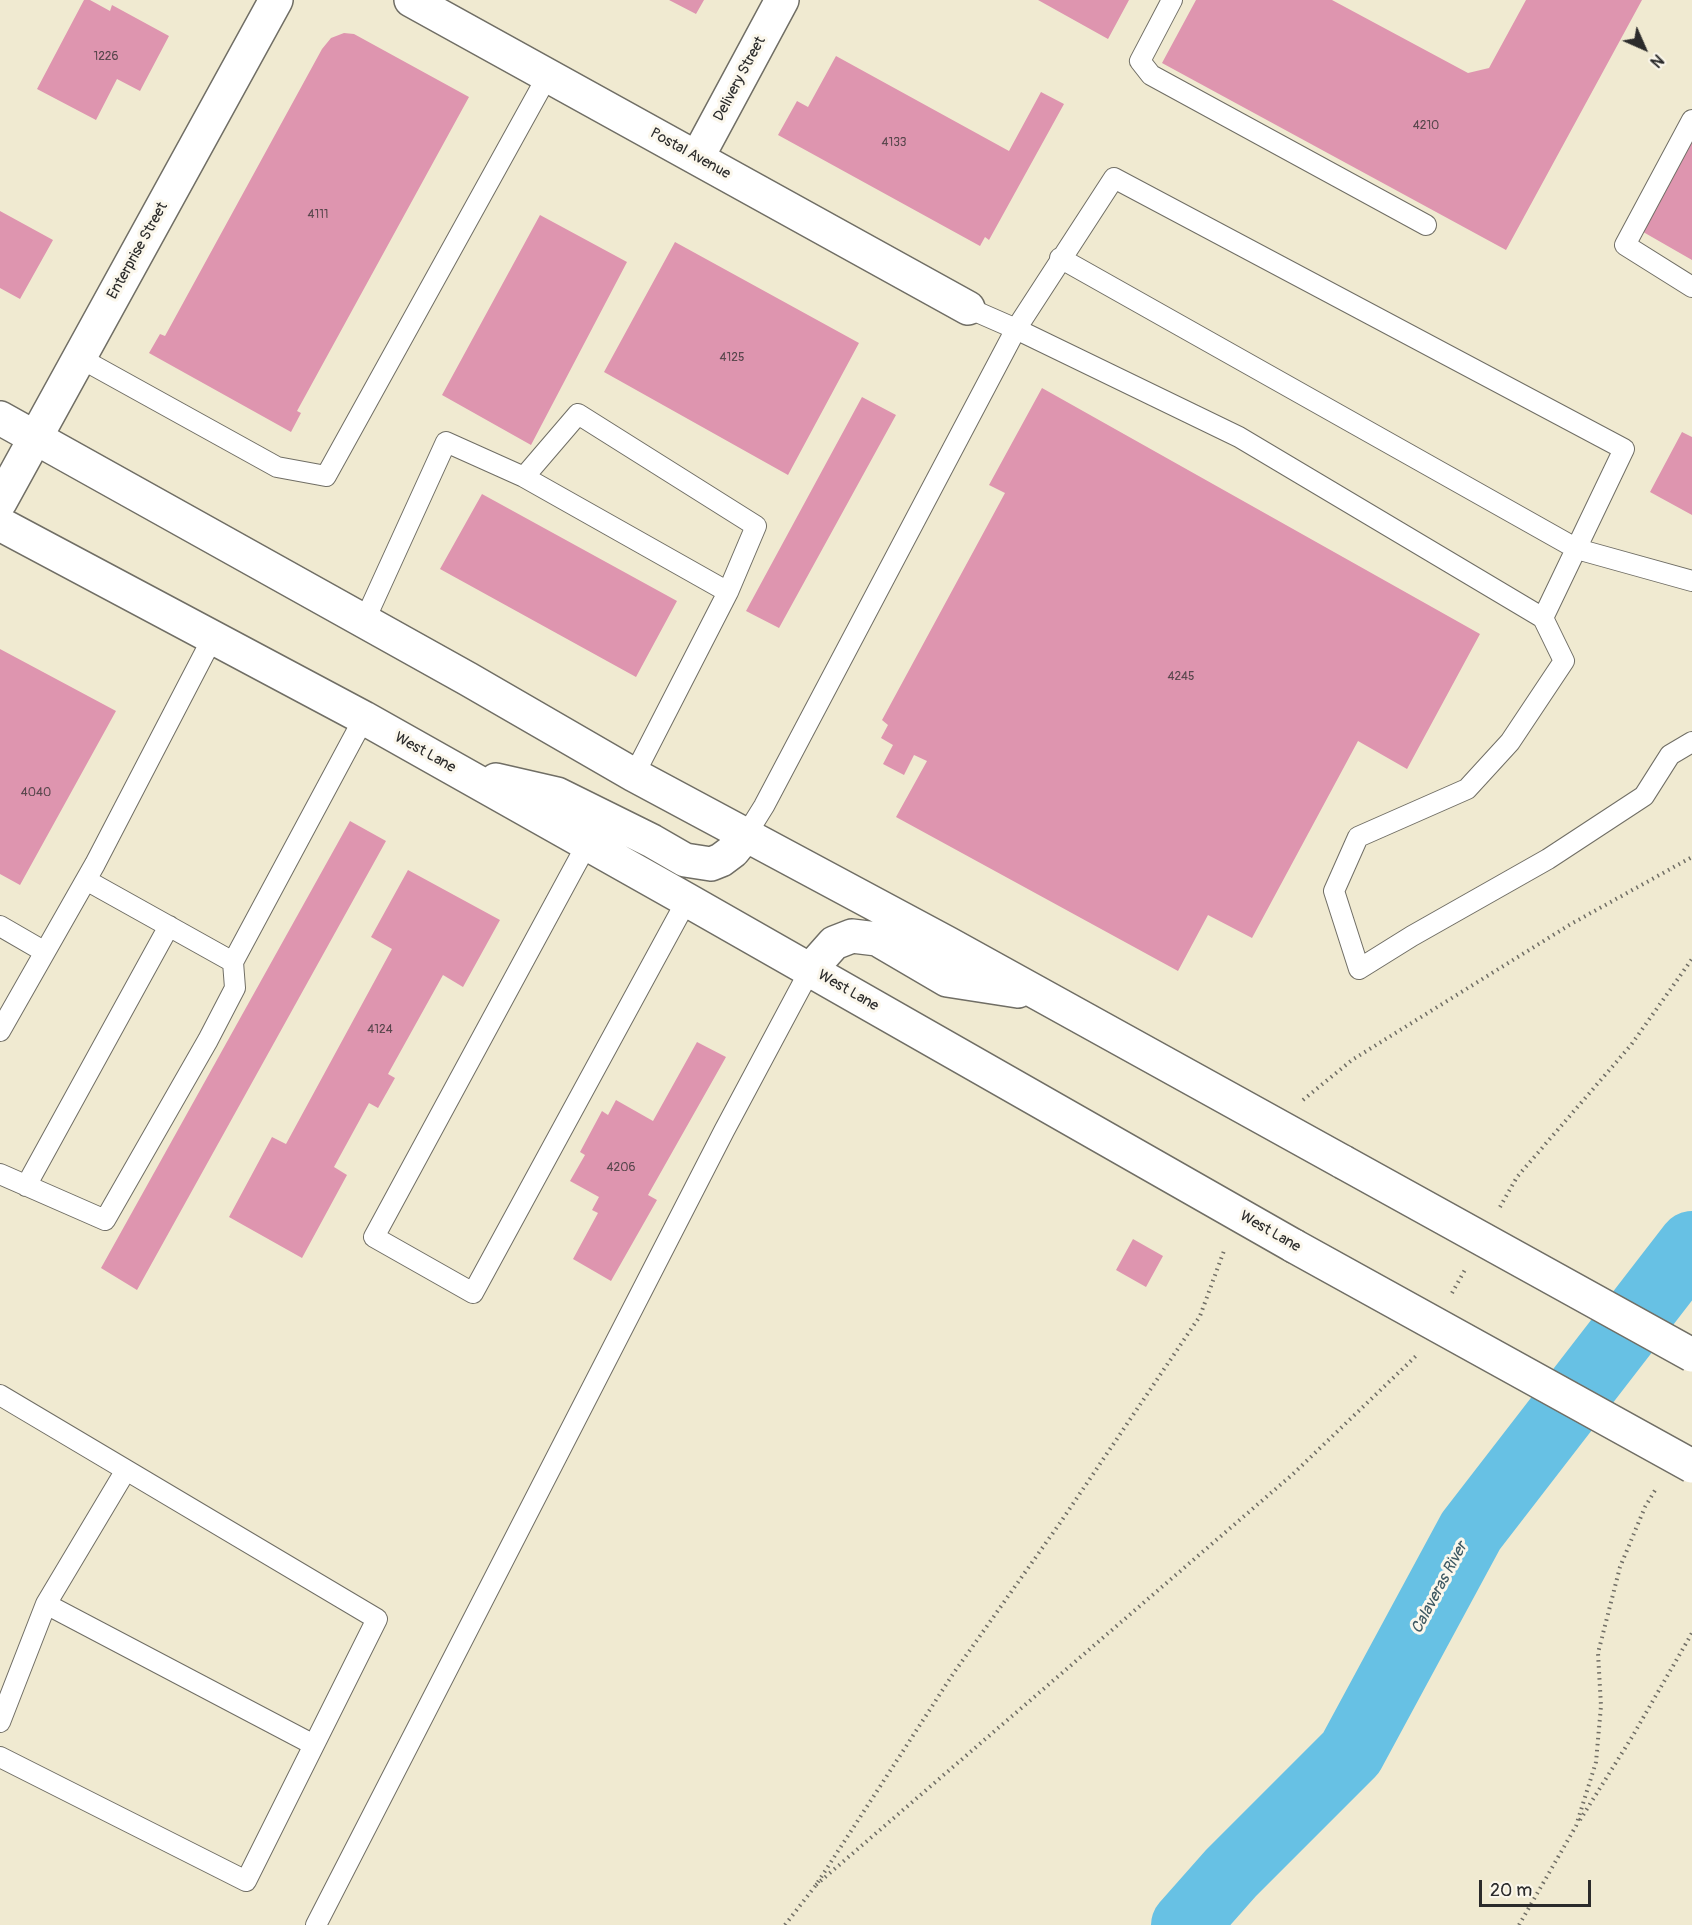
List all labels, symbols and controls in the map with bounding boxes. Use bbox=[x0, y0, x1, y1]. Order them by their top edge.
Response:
north arrow bbox=[1614, 18, 1674, 78]
street label: Delivery Street bbox=[710, 34, 770, 124]
house number: 1226 bbox=[93, 50, 119, 64]
text: N bbox=[1646, 50, 1668, 72]
house number: 4210 bbox=[1413, 119, 1439, 133]
street label: Postal Avenue bbox=[647, 125, 733, 183]
house number: 4133 bbox=[881, 136, 907, 150]
street label: Enterprise Street bbox=[104, 199, 172, 303]
house number: 4111 bbox=[307, 208, 329, 222]
house number: 4125 bbox=[720, 351, 744, 365]
house number: 4245 bbox=[1167, 670, 1195, 684]
street label: West Lane bbox=[391, 729, 459, 777]
house number: 4040 bbox=[21, 786, 51, 800]
street label: West Lane bbox=[814, 966, 882, 1016]
house number: 4124 bbox=[367, 1023, 393, 1037]
house number: 4206 bbox=[607, 1161, 635, 1175]
street label: West Lane bbox=[1236, 1207, 1304, 1257]
water label: Calaveras River bbox=[1408, 1539, 1472, 1637]
scale bar bbox=[1482, 1868, 1594, 1906]
text: 20 m bbox=[1490, 1879, 1532, 1902]

